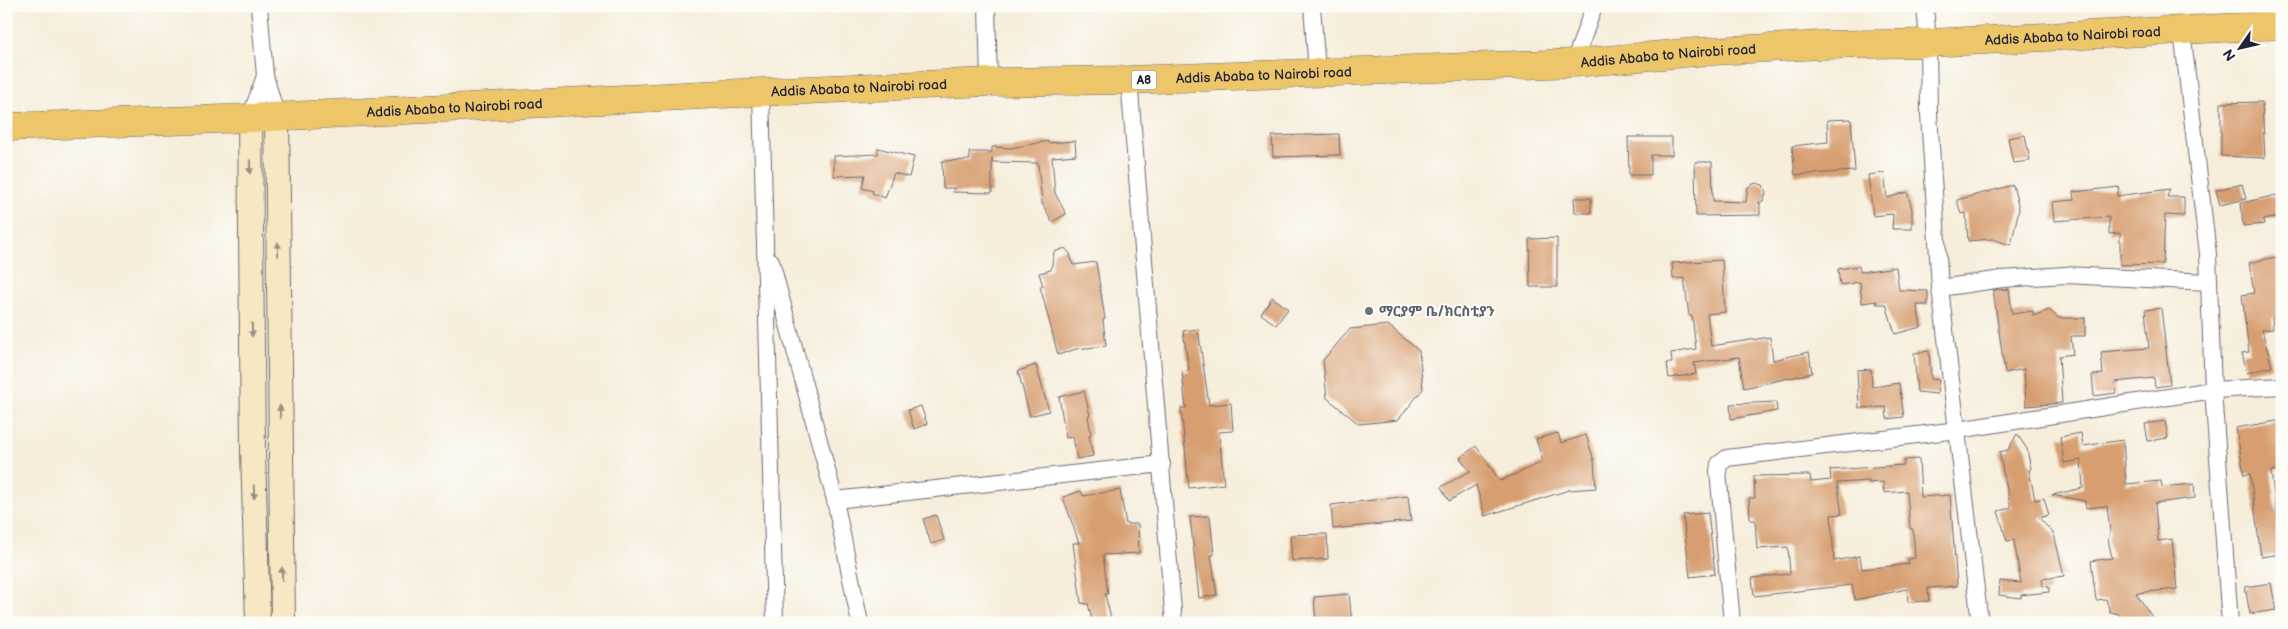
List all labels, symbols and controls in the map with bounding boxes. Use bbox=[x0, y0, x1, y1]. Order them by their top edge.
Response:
north arrow bbox=[2216, 22, 2266, 72]
street label: Addis Ababa to Nairobi road bbox=[1984, 23, 2161, 49]
street label: Addis Ababa to Nairobi road bbox=[1580, 41, 1757, 71]
text: N bbox=[2220, 46, 2240, 64]
street label: Addis Ababa to Nairobi road bbox=[1176, 63, 1352, 87]
road number: A8 bbox=[1132, 70, 1156, 90]
street label: Addis Ababa to Nairobi road bbox=[771, 76, 947, 101]
street label: Addis Ababa to Nairobi road bbox=[366, 95, 543, 121]
one-way arrow bbox=[246, 159, 254, 175]
one-way arrow bbox=[274, 241, 282, 257]
place label: ማርያም ቤ/ክርስቲያን bbox=[1379, 303, 1495, 320]
marker: ማርያም ቤ/ክርስቲያን bbox=[1363, 305, 1375, 317]
one-way arrow bbox=[248, 322, 256, 338]
one-way arrow bbox=[276, 403, 284, 419]
one-way arrow bbox=[251, 484, 259, 500]
one-way arrow bbox=[278, 566, 286, 582]

